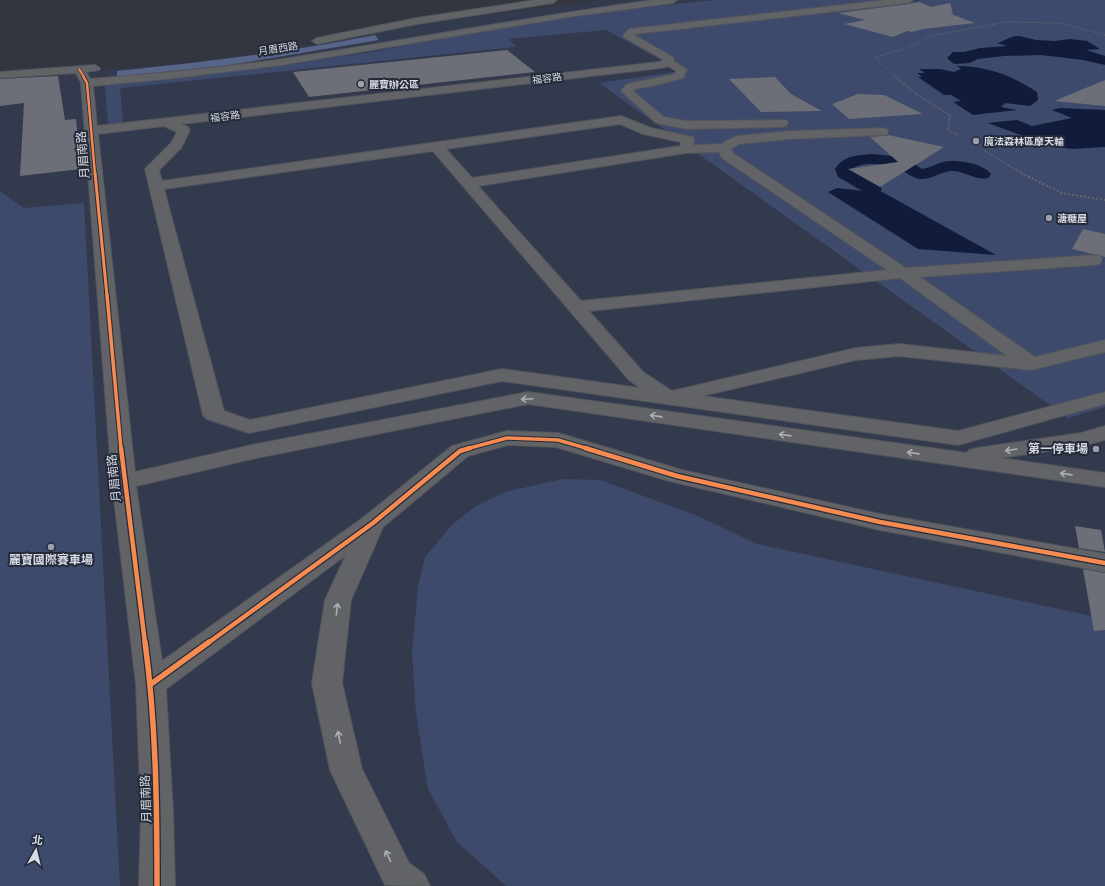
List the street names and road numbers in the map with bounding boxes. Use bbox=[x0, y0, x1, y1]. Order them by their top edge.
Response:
street label: 月眉西路 bbox=[257, 40, 299, 59]
street label: 福容路 bbox=[532, 71, 563, 88]
street label: 福容路 bbox=[210, 109, 241, 126]
street label: 月眉南路 bbox=[74, 130, 94, 180]
street label: 月眉南路 bbox=[105, 453, 125, 503]
street label: 月眉南路 bbox=[138, 775, 156, 823]

